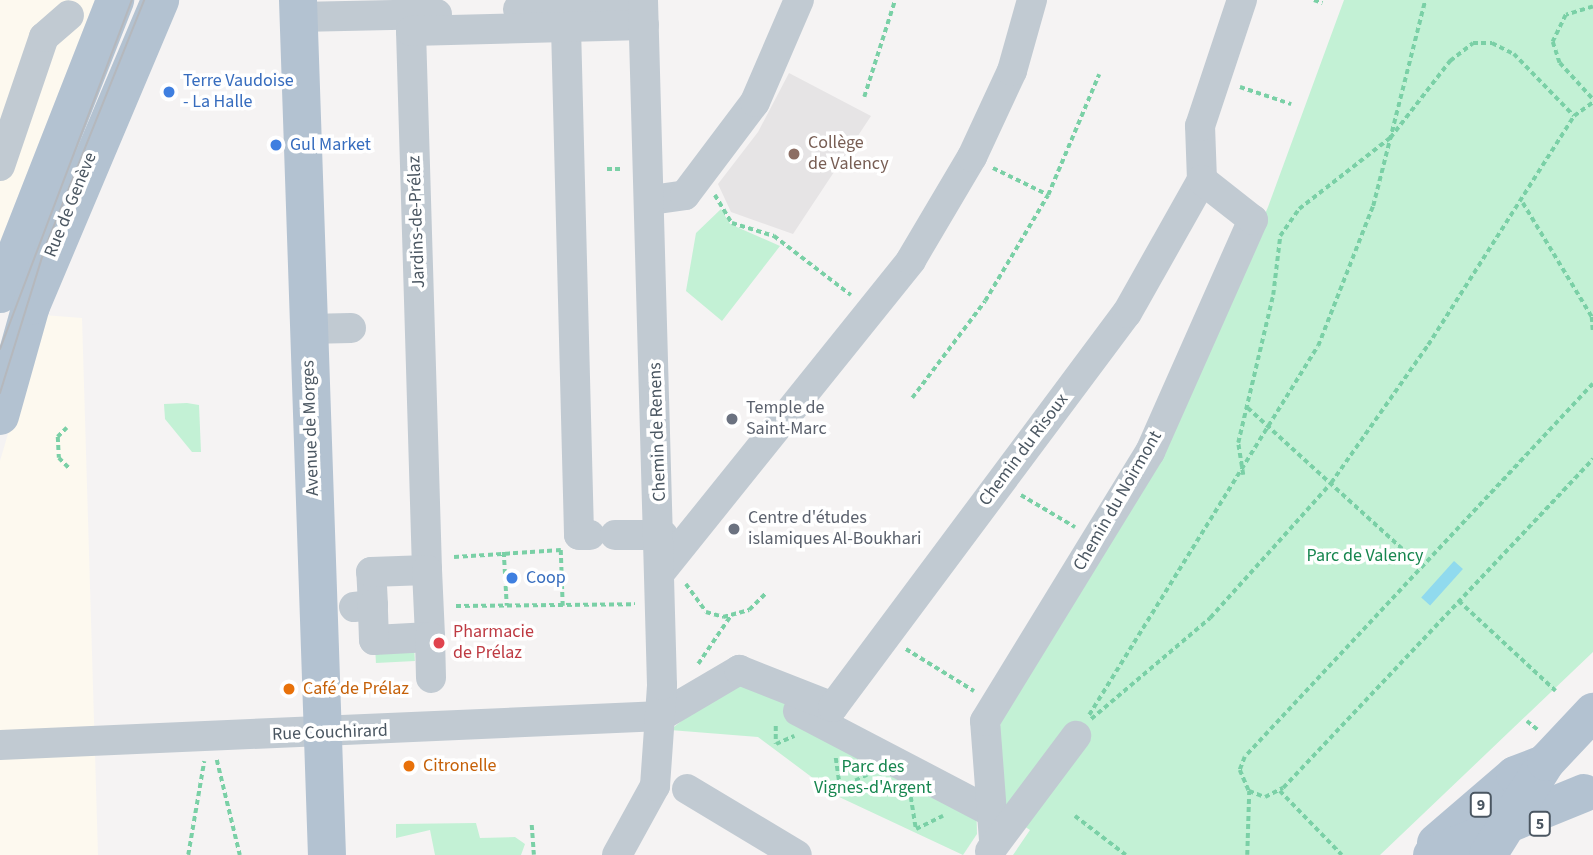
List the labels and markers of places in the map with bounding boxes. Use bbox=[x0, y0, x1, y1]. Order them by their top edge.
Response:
place label: Terre Vaudoise - La Halle bbox=[183, 71, 294, 114]
marker: Terre Vaudoise - La Halle bbox=[161, 84, 177, 100]
place label: Collège de Valency bbox=[808, 133, 889, 176]
place label: Gul Market bbox=[290, 134, 371, 156]
marker: Gul Market bbox=[268, 137, 284, 153]
marker: Collège de Valency bbox=[786, 146, 802, 162]
place label: Temple de Saint-Marc bbox=[746, 398, 827, 440]
marker: Temple de Saint-Marc bbox=[724, 411, 740, 427]
place label: Centre d'études islamiques Al-Boukhari bbox=[748, 508, 921, 550]
marker: Centre d'études islamiques Al-Boukhari bbox=[726, 521, 742, 537]
place label: Coop bbox=[526, 567, 566, 589]
marker: Coop bbox=[504, 570, 520, 586]
place label: Pharmacie de Prélaz bbox=[453, 622, 534, 664]
marker: Pharmacie de Prélaz bbox=[431, 635, 447, 651]
place label: Café de Prélaz bbox=[303, 678, 409, 700]
marker: Café de Prélaz bbox=[281, 681, 297, 697]
place label: Citronelle bbox=[423, 755, 496, 777]
marker: Citronelle bbox=[401, 758, 417, 774]

